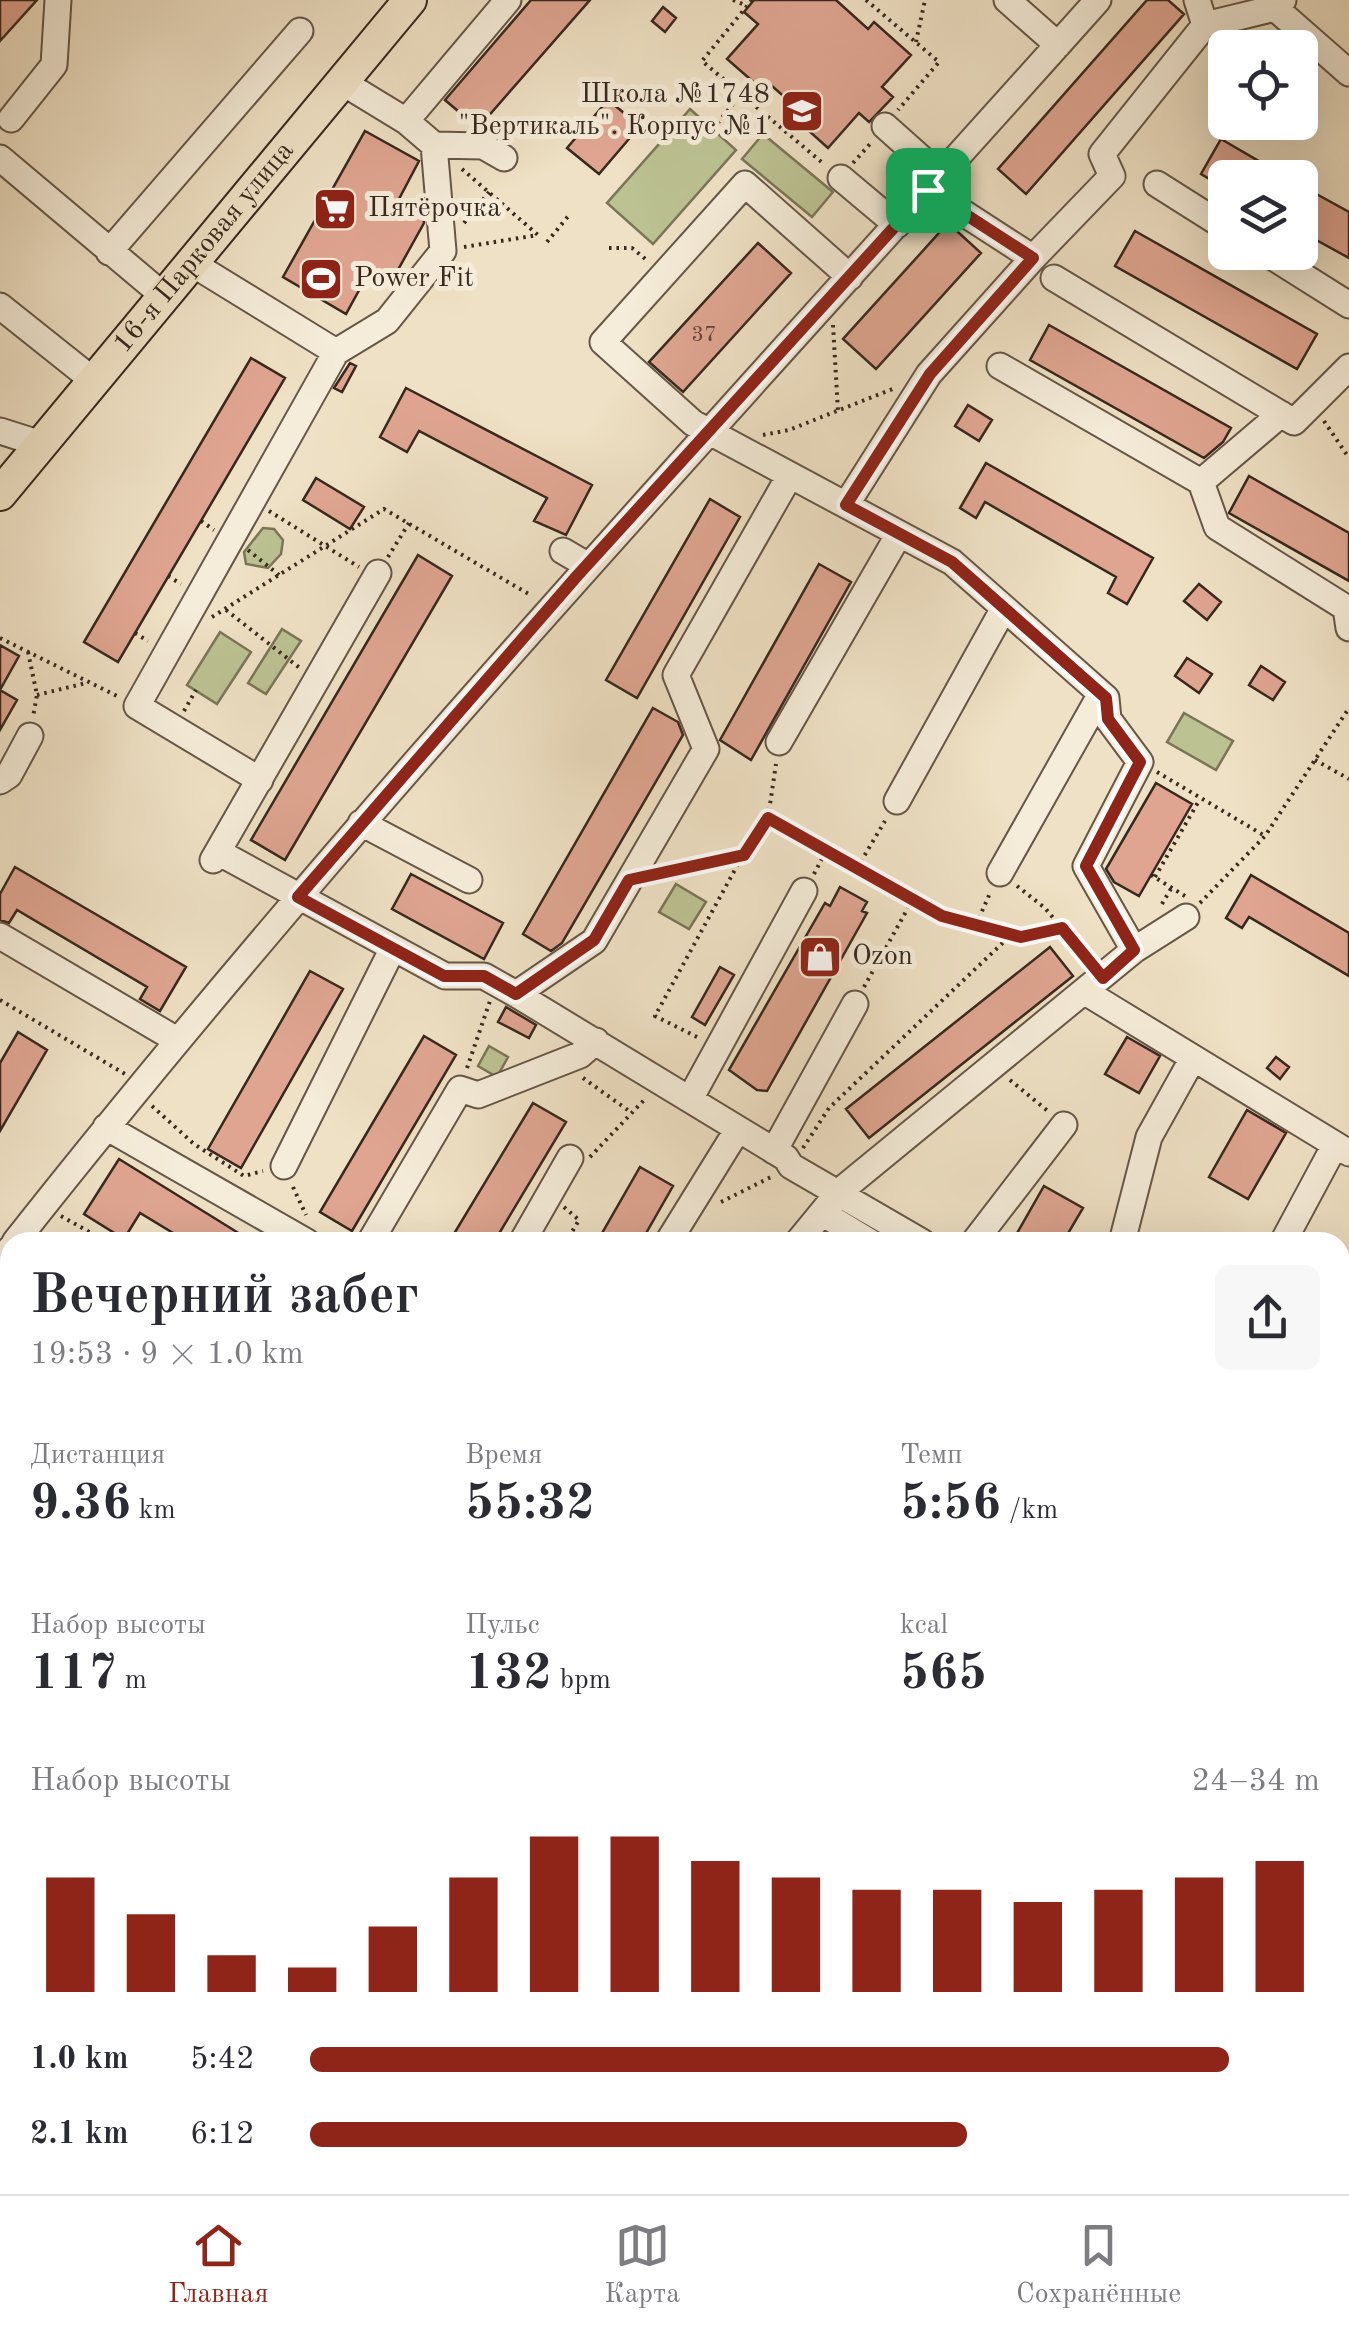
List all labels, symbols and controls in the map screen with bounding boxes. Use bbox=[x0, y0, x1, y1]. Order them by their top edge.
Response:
map controls bbox=[1208, 30, 1318, 270]
button: locate bbox=[1208, 30, 1318, 140]
place label: Школа №1748 "Вертикаль". Корпус №1 bbox=[458, 81, 770, 141]
school or university icon: Школа №1748 "Вертикаль". Корпус №1 bbox=[779, 88, 825, 134]
street label: 16-я Парковая улица bbox=[109, 137, 300, 359]
pin bbox=[886, 148, 971, 233]
button: layers bbox=[1208, 160, 1318, 270]
icon: arrive bbox=[901, 163, 956, 218]
supermarket icon: Пятёрочка bbox=[312, 186, 358, 232]
place label: Пятёрочка bbox=[368, 195, 501, 223]
sports icon: Power Fit bbox=[298, 256, 344, 302]
place label: Power Fit bbox=[354, 265, 474, 293]
house number: 37 bbox=[691, 324, 717, 346]
shop icon: Ozon bbox=[797, 934, 843, 980]
place label: Ozon bbox=[852, 943, 913, 971]
button: share bbox=[1215, 1265, 1320, 1370]
text: Вечерний забег bbox=[30, 1270, 419, 1325]
text: 19:53 · 9 × 1.0 km bbox=[30, 1339, 304, 1371]
text: Дистанция bbox=[30, 1442, 165, 1470]
text: Время bbox=[465, 1442, 542, 1470]
text: Темп bbox=[900, 1442, 962, 1470]
text: 9.36 bbox=[30, 1480, 131, 1530]
text: 55:32 bbox=[465, 1480, 595, 1530]
text: 5:56 bbox=[900, 1480, 1001, 1530]
text: km bbox=[131, 1497, 176, 1525]
text: /km bbox=[1001, 1497, 1058, 1525]
text: Набор высоты bbox=[30, 1612, 206, 1640]
text: Пульс bbox=[465, 1612, 540, 1640]
text: kcal bbox=[900, 1612, 948, 1640]
text: 117 bbox=[30, 1650, 117, 1700]
text: 132 bbox=[465, 1650, 552, 1700]
text: 565 bbox=[900, 1650, 987, 1700]
text: m bbox=[117, 1667, 147, 1695]
text: bpm bbox=[552, 1667, 611, 1695]
text: Набор высоты bbox=[30, 1766, 231, 1798]
text: 24–34 m bbox=[1192, 1766, 1320, 1798]
text: 1.0 km bbox=[30, 2044, 129, 2076]
text: 5:42 bbox=[190, 2044, 255, 2076]
text: 2.1 km bbox=[30, 2119, 129, 2151]
text: 6:12 bbox=[190, 2119, 255, 2151]
tab: Главная bbox=[168, 2218, 269, 2313]
tab: Карта bbox=[604, 2218, 680, 2313]
tab: Сохранённые bbox=[1016, 2218, 1181, 2313]

